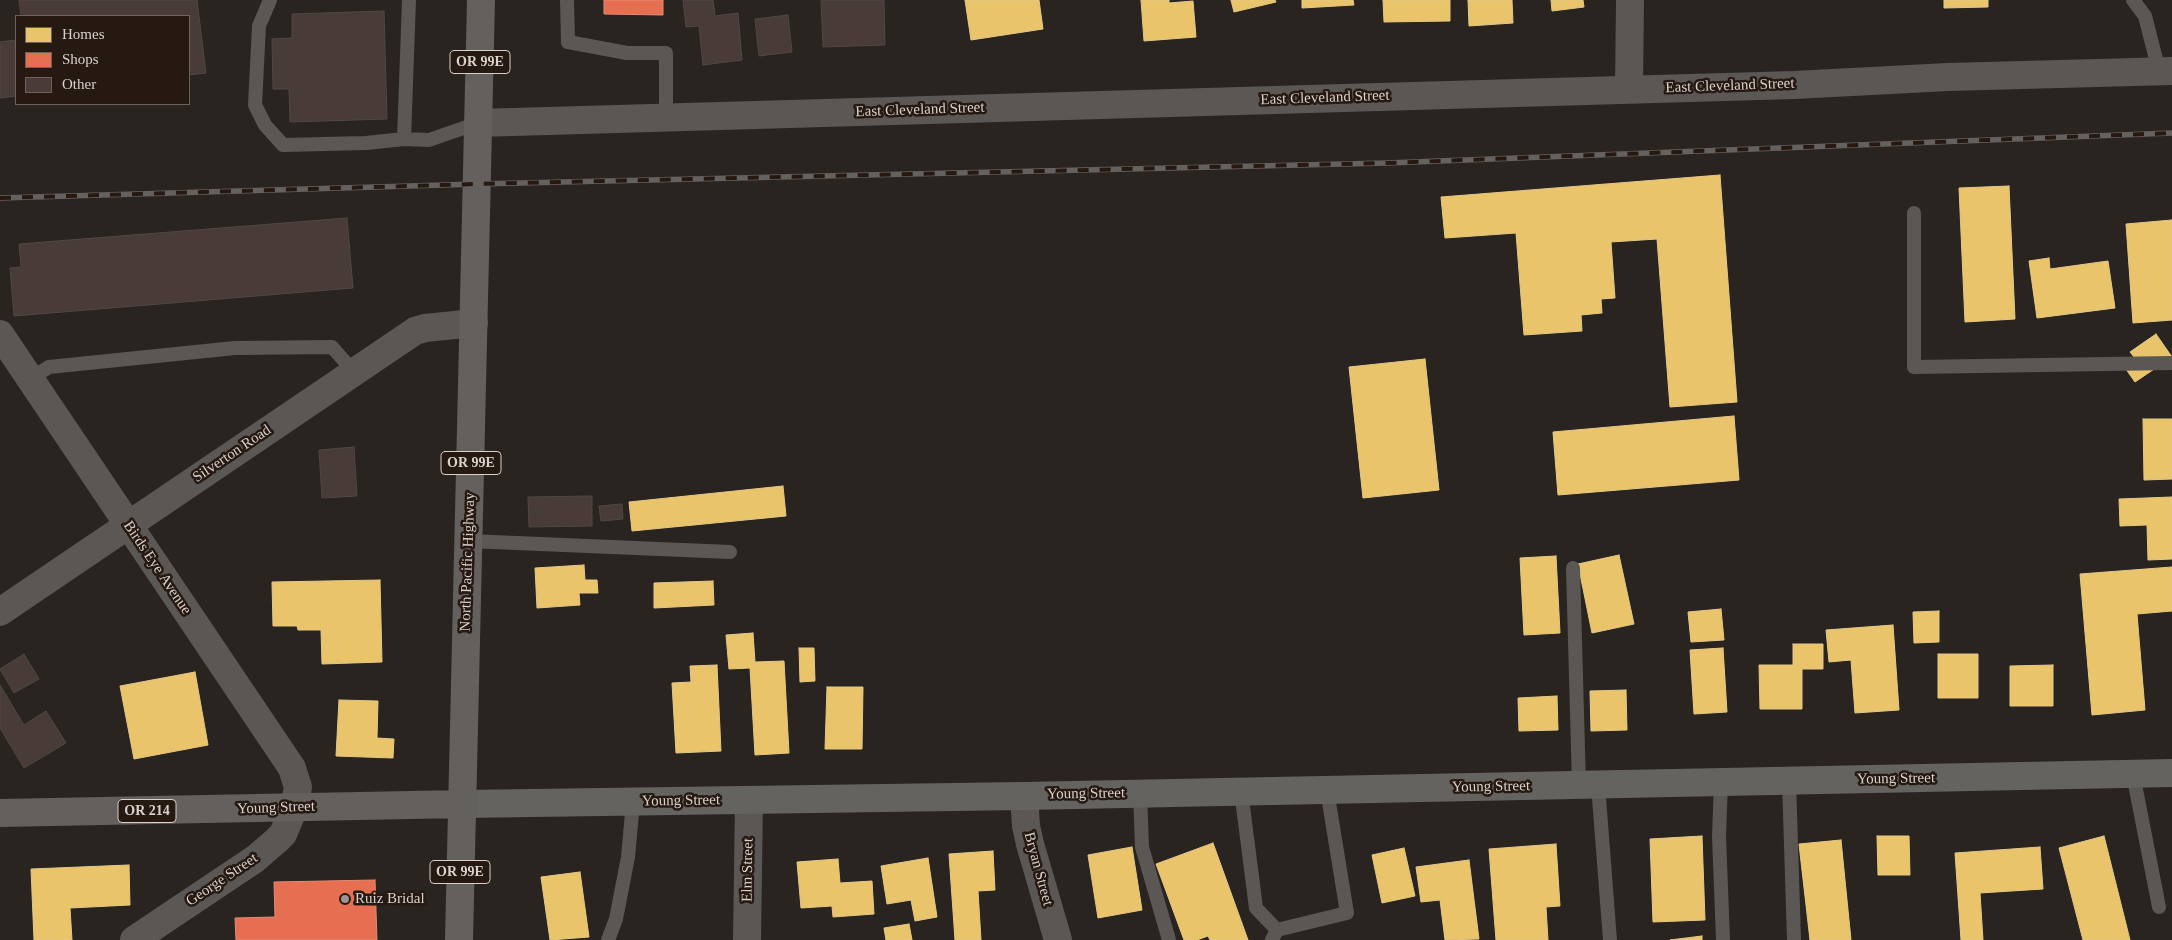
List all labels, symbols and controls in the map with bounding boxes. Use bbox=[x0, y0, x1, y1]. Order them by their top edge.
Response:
legend bbox=[15, 15, 190, 105]
text: Homes bbox=[62, 26, 105, 42]
text: Shops bbox=[62, 51, 99, 67]
road number: OR 99E bbox=[450, 51, 510, 74]
street label: East Cleveland Street bbox=[1665, 75, 1795, 97]
text: Other bbox=[62, 76, 96, 92]
street label: East Cleveland Street bbox=[1260, 87, 1390, 109]
street label: East Cleveland Street bbox=[855, 99, 985, 121]
street label: Silverton Road bbox=[189, 421, 275, 487]
road number: OR 99E bbox=[441, 452, 501, 474]
street label: North Pacific Highway bbox=[457, 492, 479, 632]
street label: Birds Eye Avenue bbox=[119, 518, 195, 618]
street label: Young Street bbox=[1857, 769, 1935, 789]
street label: Young Street bbox=[1452, 777, 1530, 797]
street label: Young Street bbox=[1047, 784, 1125, 804]
street label: Young Street bbox=[642, 791, 720, 811]
street label: Young Street bbox=[237, 798, 315, 818]
road number: OR 214 bbox=[118, 799, 176, 822]
street label: Bryan Street bbox=[1020, 830, 1056, 908]
street label: Elm Street bbox=[738, 838, 758, 902]
street label: George Street bbox=[183, 849, 261, 911]
road number: OR 99E bbox=[430, 860, 490, 884]
place label: Ruiz Bridal bbox=[355, 890, 425, 908]
marker: Ruiz Bridal bbox=[339, 893, 351, 905]

